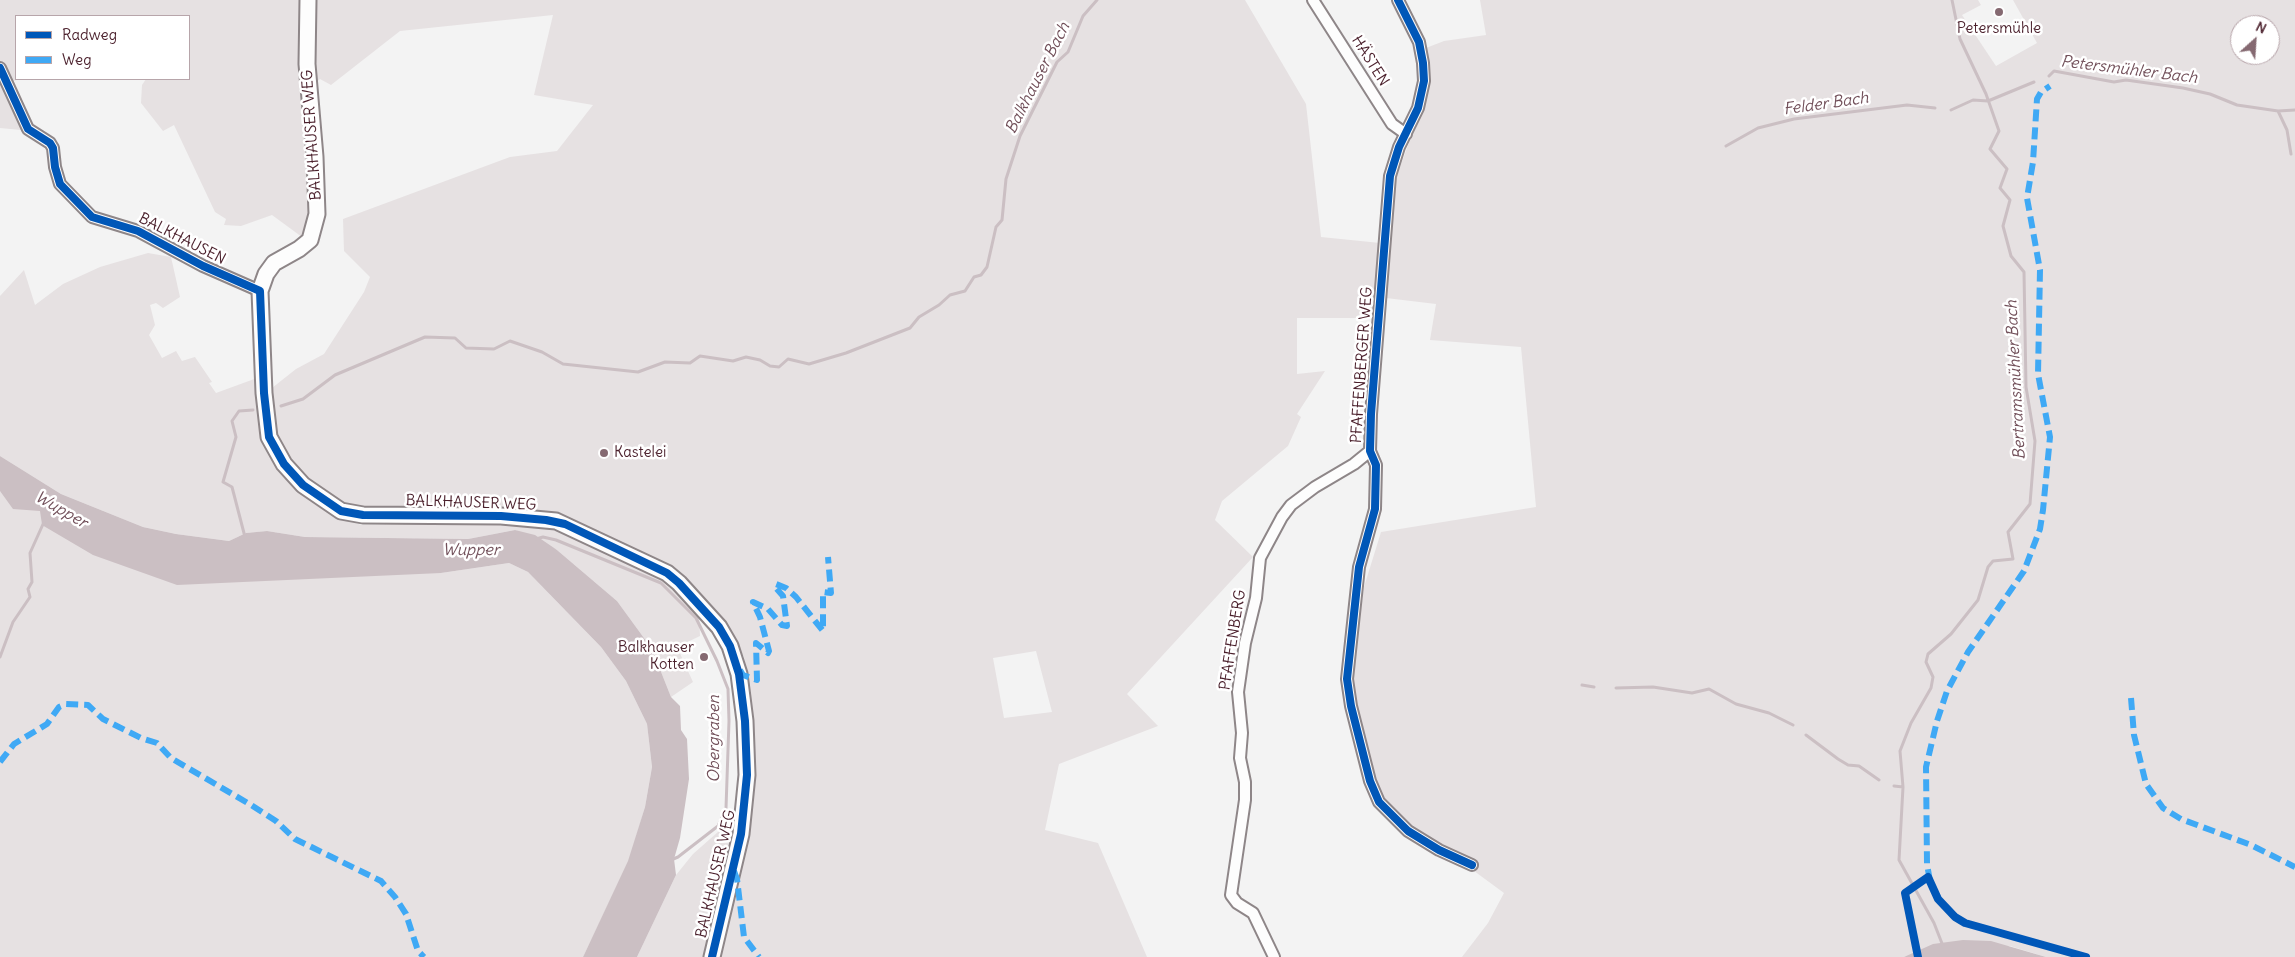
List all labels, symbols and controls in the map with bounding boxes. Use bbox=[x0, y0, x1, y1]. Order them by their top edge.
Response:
marker: Petersmühle bbox=[1993, 6, 2005, 18]
legend bbox=[15, 15, 190, 80]
north arrow bbox=[2230, 15, 2280, 65]
text: N bbox=[2253, 17, 2269, 38]
water label: Balkhauser Bach bbox=[1002, 19, 1074, 137]
place label: Petersmühle bbox=[1957, 20, 2041, 38]
text: Radweg bbox=[62, 25, 117, 44]
street label: HÄSTEN bbox=[1348, 33, 1392, 89]
text: Weg bbox=[62, 50, 92, 69]
water label: Petersmühler Bach bbox=[2060, 52, 2198, 88]
street label: BALKHAUSER WEG bbox=[298, 69, 326, 201]
water label: Felder Bach bbox=[1782, 89, 1870, 119]
street label: BALKHAUSEN bbox=[136, 209, 228, 269]
street label: PFAFFENBERGER WEG bbox=[1348, 286, 1376, 444]
water label: Bertramsmühler Bach bbox=[2002, 300, 2030, 460]
place label: Kastelei bbox=[614, 444, 666, 462]
marker: Kastelei bbox=[598, 447, 610, 459]
water label: Wupper bbox=[32, 487, 90, 533]
street label: BALKHAUSER WEG bbox=[405, 492, 537, 514]
water label: Wupper bbox=[443, 540, 499, 560]
street label: PFAFFENBERG bbox=[1216, 588, 1250, 692]
place label: Balkhauser Kotten bbox=[618, 639, 694, 674]
marker: Balkhauser Kotten bbox=[698, 651, 710, 663]
water label: Obergraben bbox=[704, 695, 724, 783]
street label: BALKHAUSER WEG bbox=[693, 808, 739, 940]

